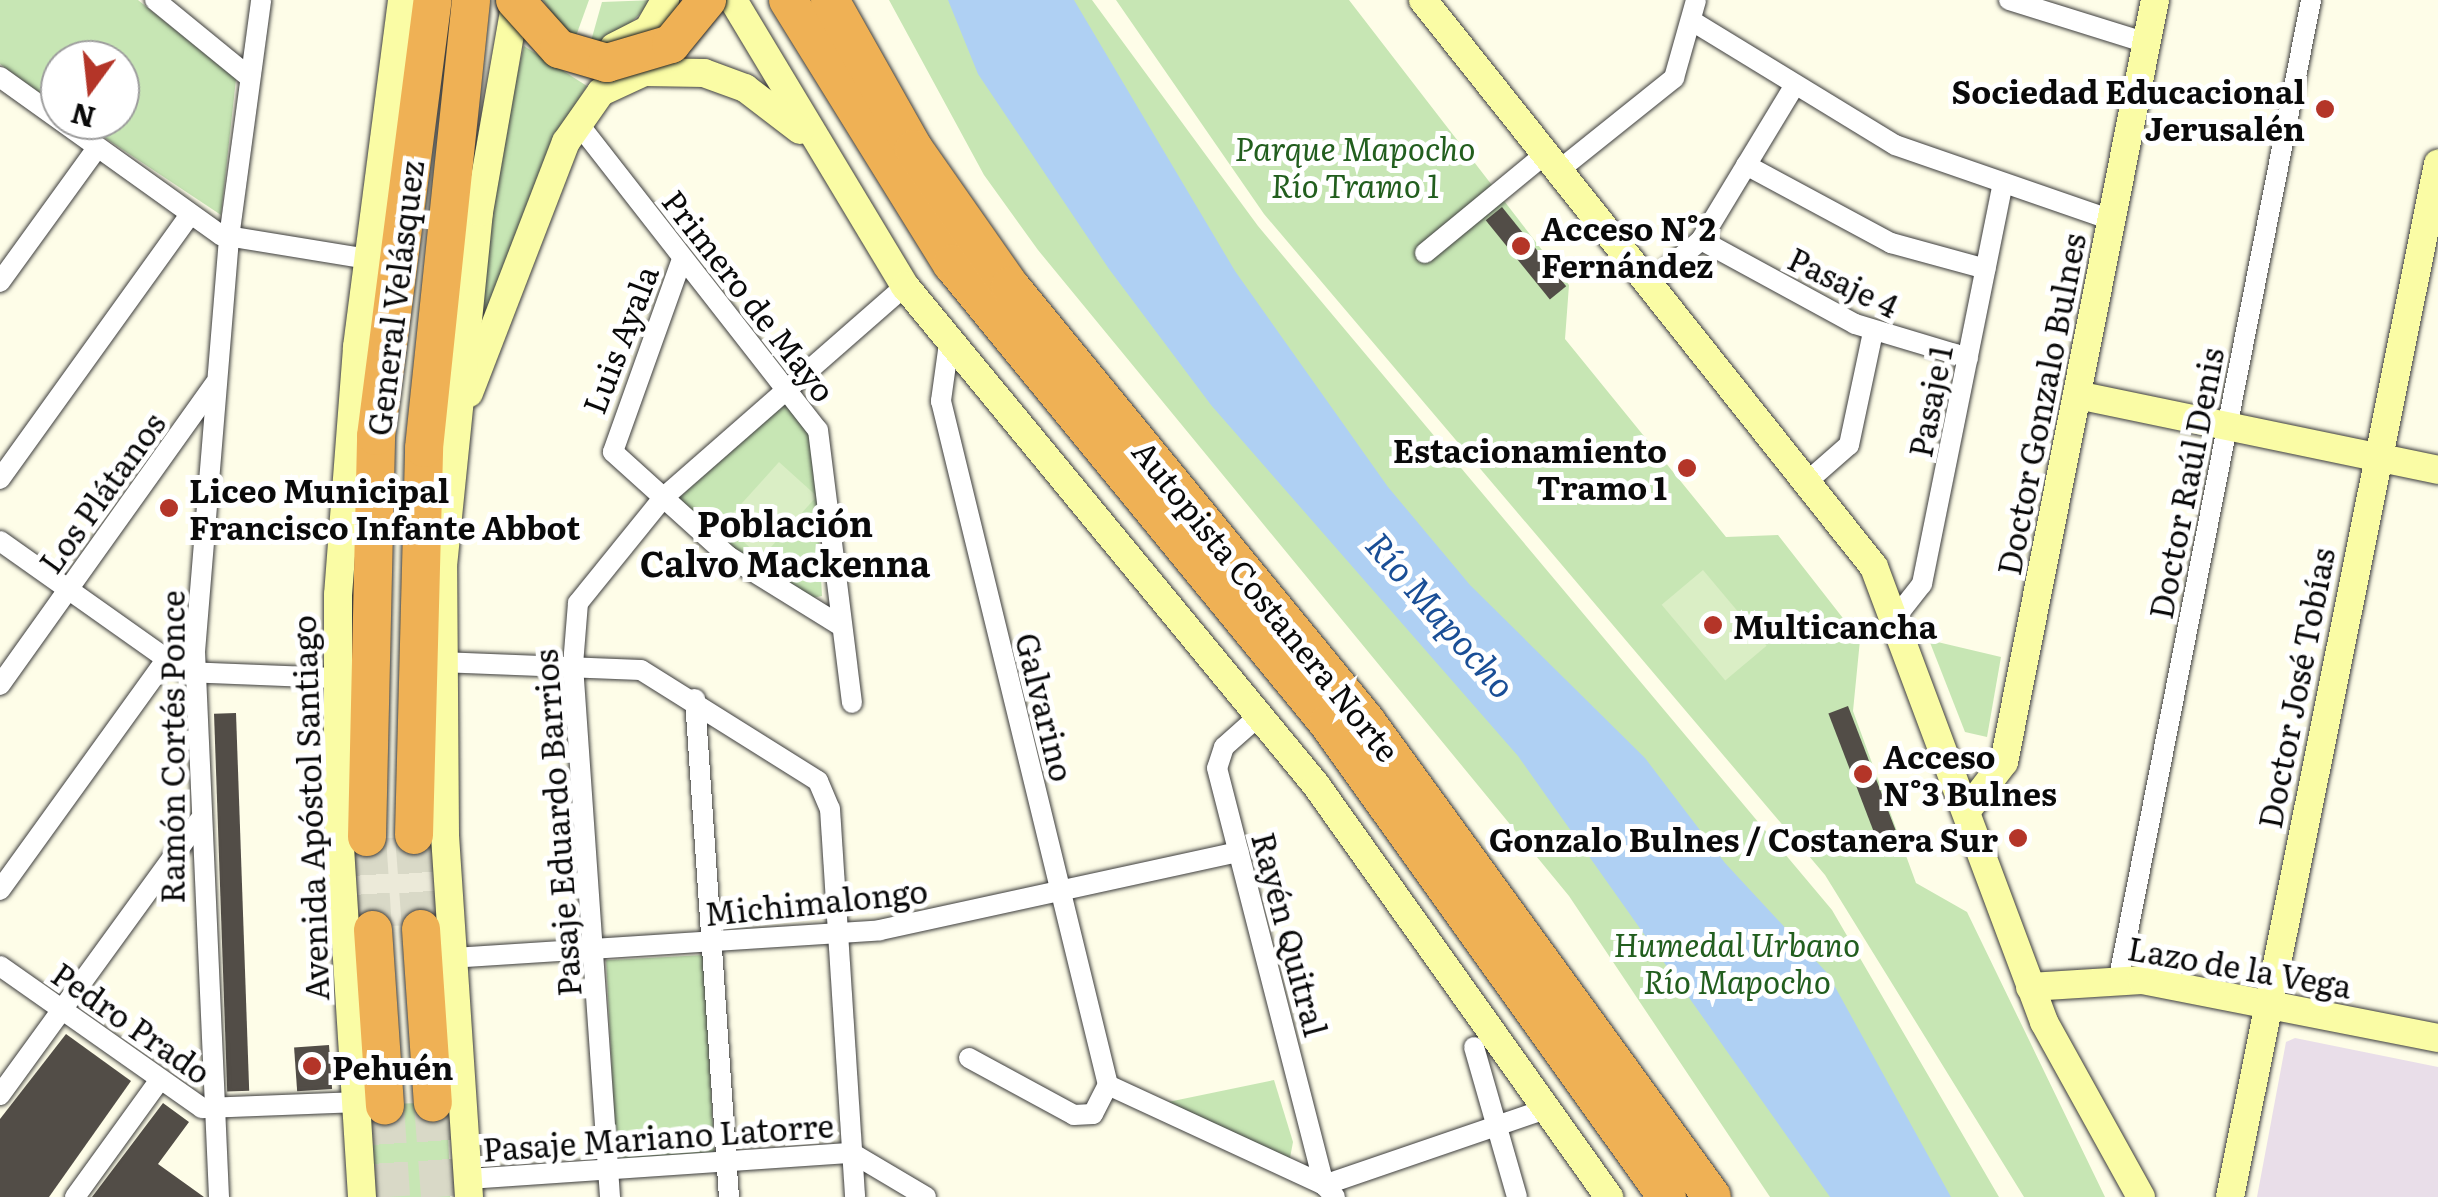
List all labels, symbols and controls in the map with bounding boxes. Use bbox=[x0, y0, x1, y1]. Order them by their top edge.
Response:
north arrow bbox=[40, 40, 140, 140]
place label: Sociedad Educacional Jerusalén bbox=[1952, 72, 2305, 147]
text: N bbox=[66, 94, 100, 140]
marker: Sociedad Educacional Jerusalén bbox=[2314, 98, 2336, 120]
park label: Parque Mapocho Río Tramo 1 bbox=[1234, 129, 1476, 204]
street label: General Velásquez bbox=[358, 158, 430, 438]
street label: Primero de Mayo bbox=[656, 182, 844, 408]
place label: Acceso N°2 Fernández bbox=[1541, 209, 1716, 284]
street label: Doctor Gonzalo Bulnes bbox=[1988, 230, 2092, 578]
marker: Acceso N°2 Fernández bbox=[1510, 235, 1532, 257]
street label: Pasaje 4 bbox=[1783, 238, 1905, 324]
street label: Luis Ayala bbox=[573, 260, 665, 418]
street label: Pasaje 1 bbox=[1899, 342, 1959, 460]
street label: Doctor Raúl Denis bbox=[2140, 344, 2230, 622]
street label: Los Plátanos bbox=[30, 404, 172, 580]
place label: Estacionamiento Tramo 1 bbox=[1393, 431, 1667, 506]
street label: Autopista Costanera Norte bbox=[1126, 432, 1408, 768]
marker: Estacionamiento Tramo 1 bbox=[1676, 457, 1698, 479]
place label: Liceo Municipal Francisco Infante Abbot bbox=[189, 471, 580, 546]
marker: Liceo Municipal Francisco Infante Abbot bbox=[158, 497, 180, 519]
district label: Población Calvo Mackenna bbox=[640, 501, 930, 583]
water label: Río Mapocho bbox=[1359, 523, 1525, 705]
street label: Doctor José Tobías bbox=[2249, 545, 2341, 831]
street label: Ramón Cortés Ponce bbox=[152, 590, 190, 904]
place label: Multicancha bbox=[1733, 606, 1937, 644]
street label: Avenida Apóstol Santiago bbox=[283, 614, 335, 1002]
marker: Multicancha bbox=[1702, 614, 1724, 636]
street label: Galvarino bbox=[1009, 629, 1083, 785]
street label: Pasaje Eduardo Barrios bbox=[525, 648, 587, 998]
place label: Acceso N°3 Bulnes bbox=[1883, 737, 2057, 812]
marker: Acceso N°3 Bulnes bbox=[1852, 763, 1874, 785]
place label: Gonzalo Bulnes / Costanera Sur bbox=[1489, 819, 1998, 857]
marker: Gonzalo Bulnes / Costanera Sur bbox=[2007, 827, 2029, 849]
street label: Rayén Quitral bbox=[1245, 828, 1337, 1040]
street label: Michimalongo bbox=[702, 870, 930, 932]
park label: Humedal Urbano Río Mapocho bbox=[1614, 925, 1860, 1000]
street label: Lazo de la Vega bbox=[2125, 927, 2355, 1005]
street label: Pedro Prado bbox=[45, 953, 219, 1091]
place label: Pehuén bbox=[332, 1047, 453, 1085]
marker: Pehuén bbox=[301, 1055, 323, 1077]
street label: Pasaje Mariano Latorre bbox=[481, 1105, 835, 1167]

